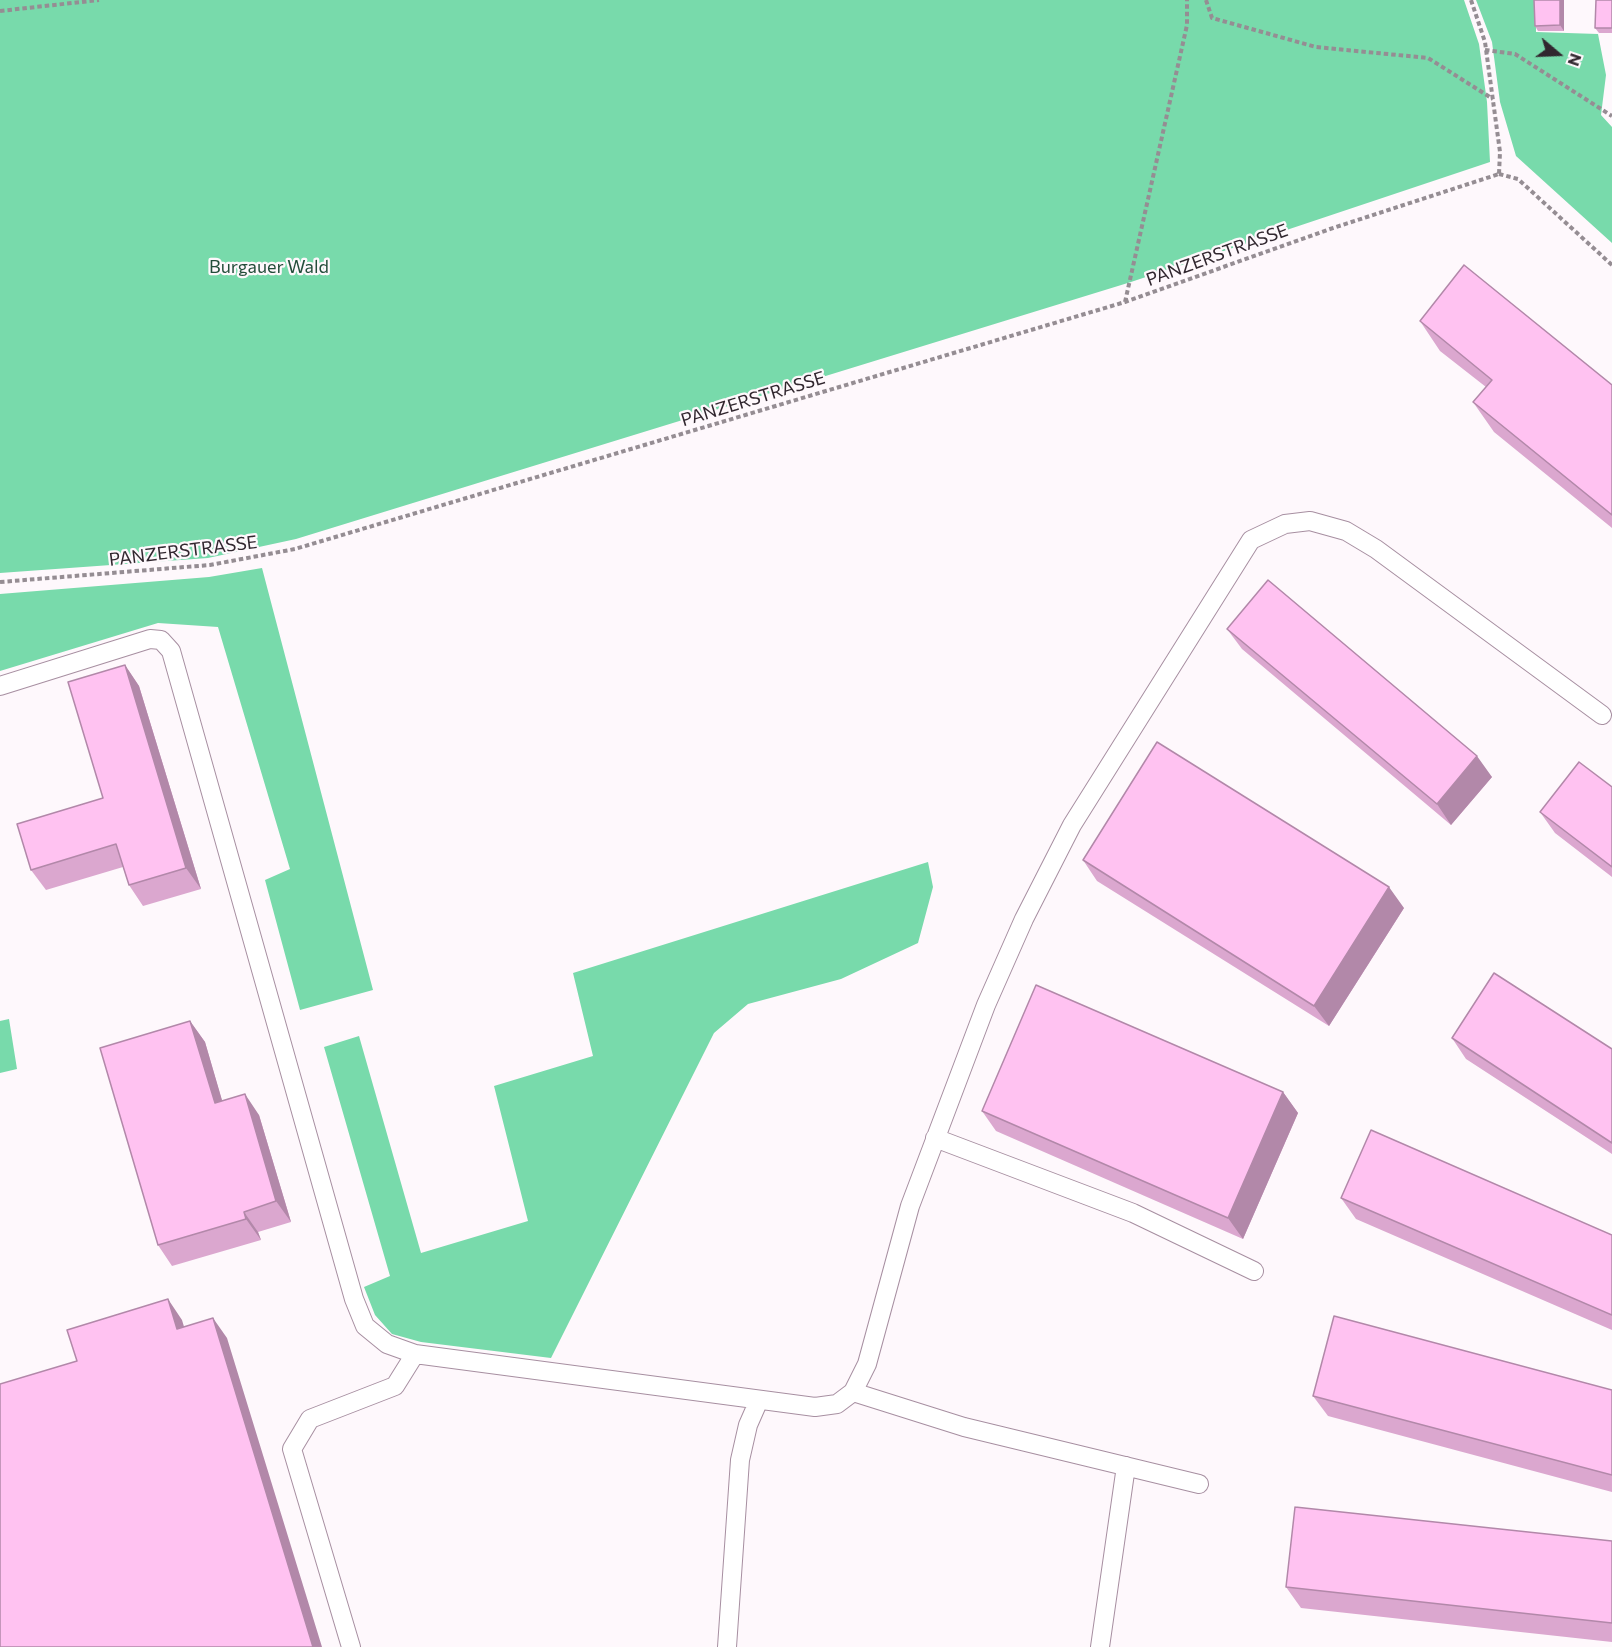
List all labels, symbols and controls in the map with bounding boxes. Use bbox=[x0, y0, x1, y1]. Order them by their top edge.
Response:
north arrow bbox=[1528, 24, 1588, 84]
text: N bbox=[1565, 51, 1586, 69]
street label: PANZERSTRASSE bbox=[1143, 219, 1291, 291]
park label: Burgauer Wald bbox=[209, 256, 329, 278]
street label: PANZERSTRASSE bbox=[678, 367, 828, 431]
street label: PANZERSTRASSE bbox=[108, 531, 258, 571]

